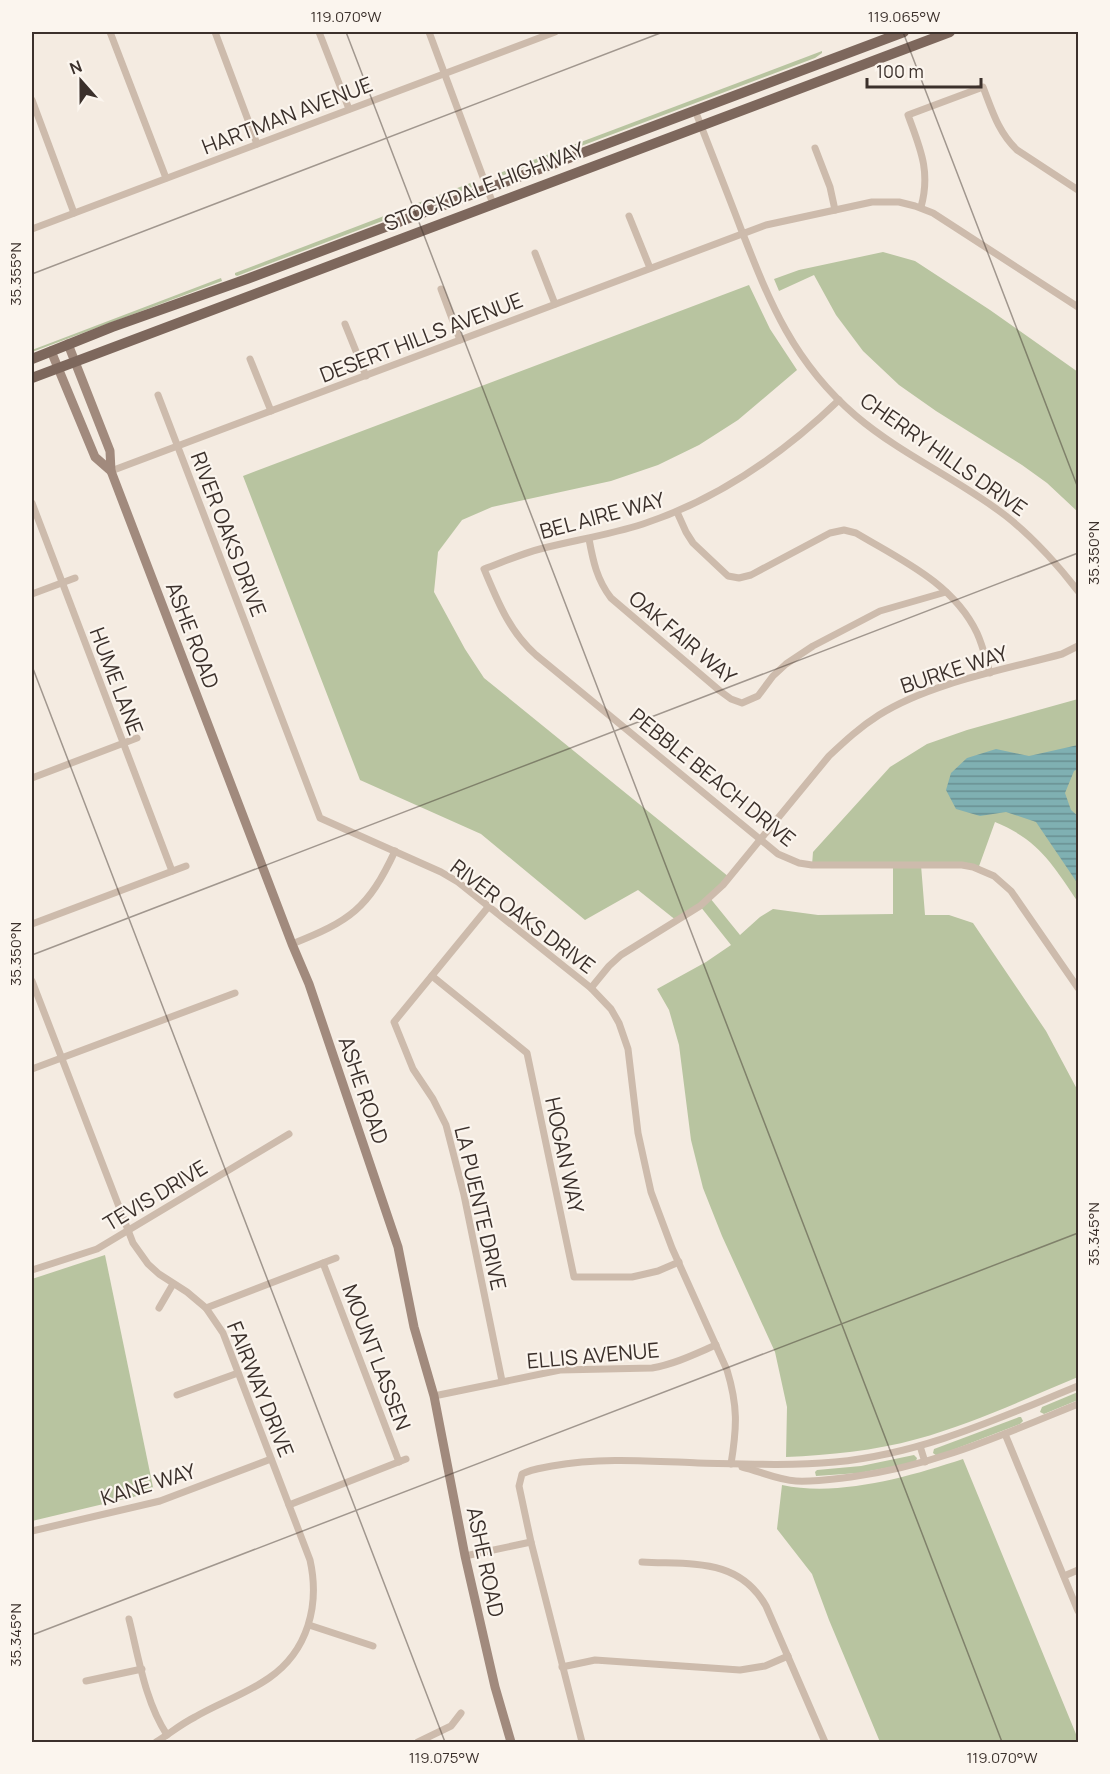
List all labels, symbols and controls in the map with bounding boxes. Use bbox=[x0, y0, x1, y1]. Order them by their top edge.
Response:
text: 119.070°W bbox=[310, 6, 382, 27]
text: 119.065°W bbox=[868, 6, 940, 27]
north arrow bbox=[51, 51, 111, 111]
scale bar bbox=[867, 51, 981, 89]
text: N bbox=[66, 55, 85, 79]
text: 100 m bbox=[876, 59, 924, 83]
street label: HARTMAN AVENUE bbox=[198, 70, 376, 160]
street label: STOCKDALE HIGHWAY bbox=[380, 135, 588, 237]
text: 35.355°N bbox=[5, 242, 26, 306]
street label: DESERT HILLS AVENUE bbox=[316, 285, 526, 389]
street label: CHERRY HILLS DRIVE bbox=[855, 386, 1033, 522]
street label: RIVER OAKS DRIVE bbox=[185, 448, 273, 620]
street label: BEL AIRE WAY bbox=[536, 485, 668, 545]
text: 35.350°N bbox=[1083, 521, 1104, 585]
street label: ASHE ROAD bbox=[160, 578, 226, 692]
street label: OAK FAIR WAY bbox=[623, 584, 743, 690]
street label: HUME LANE bbox=[84, 623, 150, 739]
street label: BURKE WAY bbox=[897, 638, 1012, 700]
street label: PEBBLE BEACH DRIVE bbox=[624, 701, 802, 853]
street label: RIVER OAKS DRIVE bbox=[445, 852, 601, 980]
text: 35.350°N bbox=[5, 922, 26, 986]
street label: ASHE ROAD bbox=[333, 1033, 395, 1147]
street label: HOGAN WAY bbox=[539, 1095, 591, 1216]
street label: LA PUENTE DRIVE bbox=[449, 1123, 513, 1293]
street label: TEVIS DRIVE bbox=[98, 1153, 212, 1237]
text: 35.345°N bbox=[1083, 1202, 1104, 1266]
street label: MOUNT LASSEN bbox=[336, 1280, 418, 1434]
street label: FAIRWAY DRIVE bbox=[221, 1317, 301, 1461]
street label: ELLIS AVENUE bbox=[526, 1335, 660, 1375]
street label: KANE WAY bbox=[97, 1456, 199, 1512]
street label: ASHE ROAD bbox=[461, 1504, 511, 1620]
text: 35.345°N bbox=[5, 1603, 26, 1667]
text: 119.075°W bbox=[409, 1747, 479, 1768]
text: 119.070°W bbox=[966, 1747, 1038, 1768]

